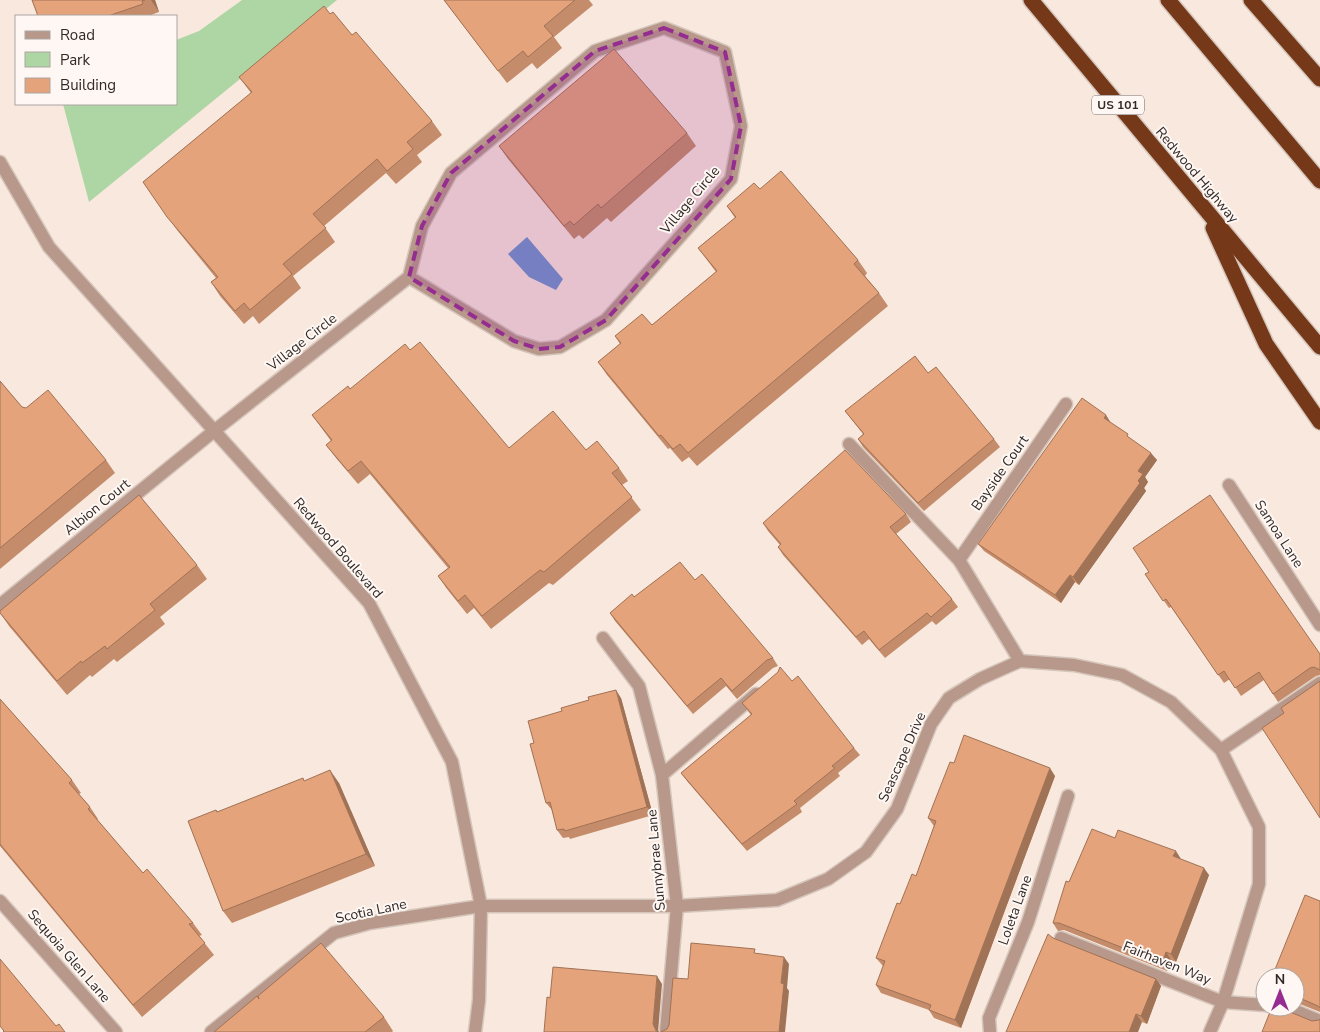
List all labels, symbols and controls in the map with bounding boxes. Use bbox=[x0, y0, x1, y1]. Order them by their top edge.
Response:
legend bbox=[15, 15, 178, 105]
text: Road bbox=[60, 25, 95, 45]
text: Park bbox=[60, 50, 90, 70]
text: Building bbox=[60, 75, 116, 95]
road number: US 101 bbox=[1092, 96, 1144, 114]
street label: Redwood Highway bbox=[1151, 123, 1243, 228]
street label: Village Circle bbox=[655, 162, 724, 239]
street label: Village Circle bbox=[262, 309, 341, 376]
street label: Bayside Court bbox=[967, 431, 1033, 514]
street label: Albion Court bbox=[60, 474, 134, 540]
street label: Redwood Boulevard bbox=[289, 493, 387, 603]
street label: Samoa Lane bbox=[1250, 496, 1308, 572]
street label: Seascape Drive bbox=[874, 709, 930, 805]
street label: Sunnybrae Lane bbox=[642, 809, 670, 911]
street label: Loleta Lane bbox=[994, 872, 1036, 948]
street label: Scotia Lane bbox=[334, 894, 408, 928]
street label: Sequoia Glen Lane bbox=[23, 905, 115, 1007]
street label: Fairhaven Way bbox=[1120, 937, 1215, 990]
north arrow bbox=[1255, 967, 1305, 1017]
text: N bbox=[1275, 970, 1285, 989]

